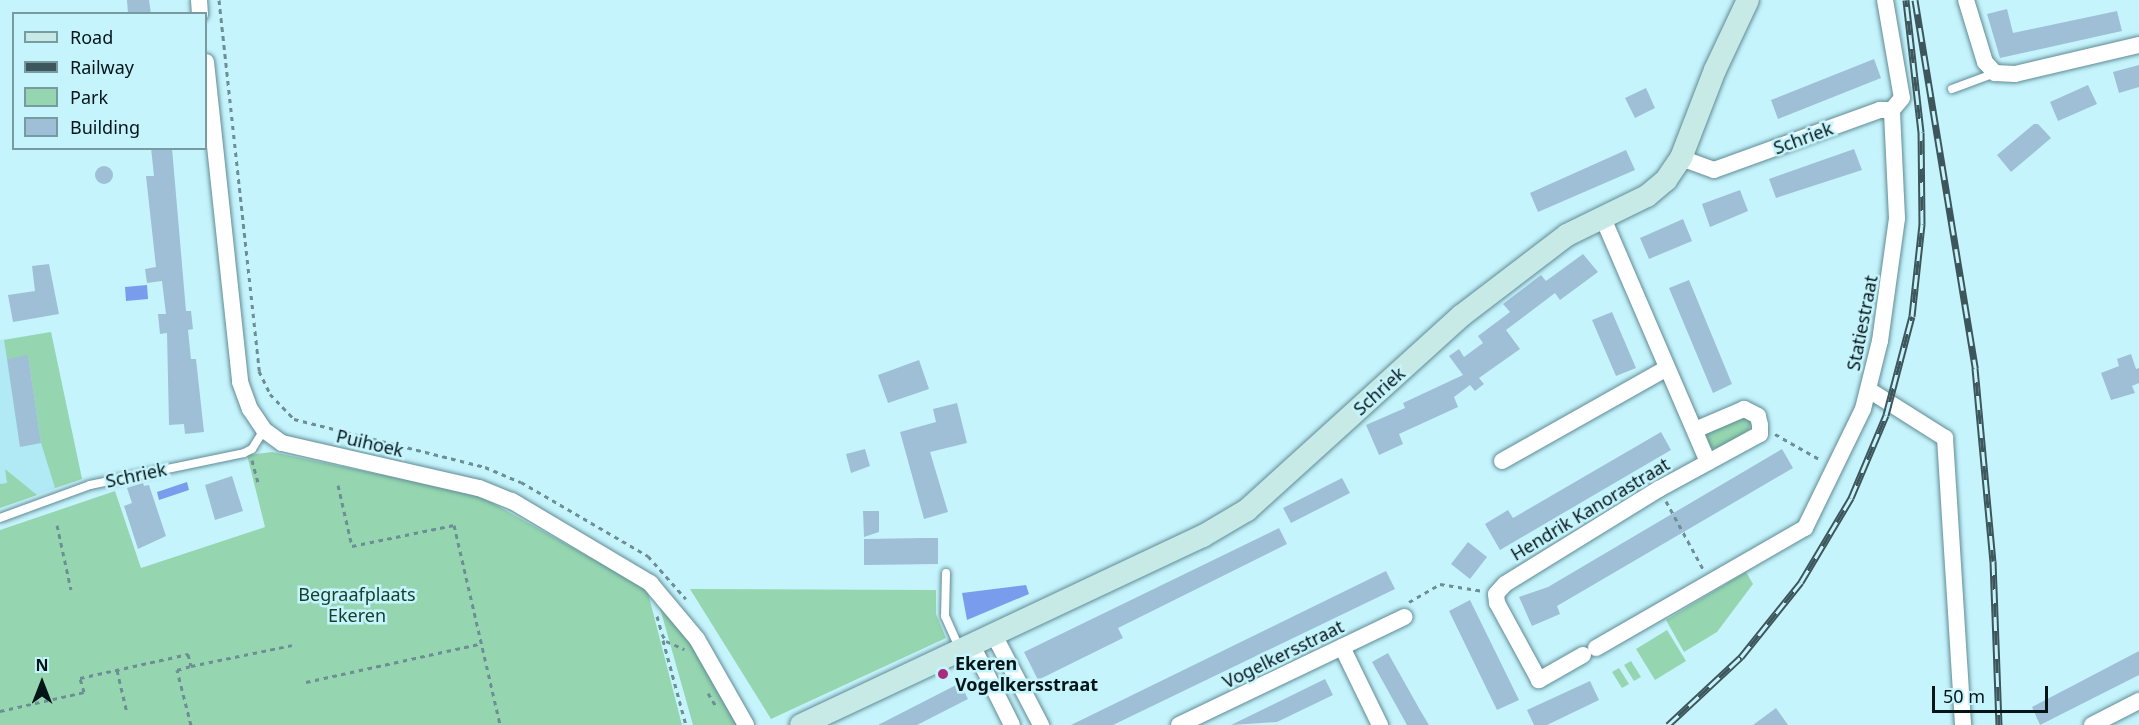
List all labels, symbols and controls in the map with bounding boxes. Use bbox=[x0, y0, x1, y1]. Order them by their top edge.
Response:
legend bbox=[12, 12, 207, 150]
text: Road bbox=[70, 25, 113, 49]
text: Railway bbox=[70, 55, 134, 79]
text: Park bbox=[70, 85, 108, 109]
text: Building bbox=[70, 115, 140, 139]
street label: Schriek bbox=[1770, 117, 1836, 159]
street label: Statiestraat bbox=[1842, 273, 1882, 373]
street label: Schriek bbox=[1349, 362, 1409, 420]
street label: Puihoek bbox=[334, 425, 406, 461]
street label: Hendrik Kanorastraat bbox=[1507, 453, 1673, 565]
street label: Schriek bbox=[104, 458, 168, 492]
park label: Begraafplaats Ekeren bbox=[298, 584, 416, 626]
street label: Vogelkersstraat bbox=[1219, 615, 1347, 693]
north arrow bbox=[12, 653, 72, 713]
place label: Ekeren Vogelkersstraat bbox=[955, 653, 1098, 696]
text: N bbox=[35, 654, 49, 676]
marker: Ekeren Vogelkersstraat bbox=[936, 667, 950, 681]
scale bar bbox=[1935, 674, 2050, 712]
text: 50 m bbox=[1943, 684, 1985, 708]

